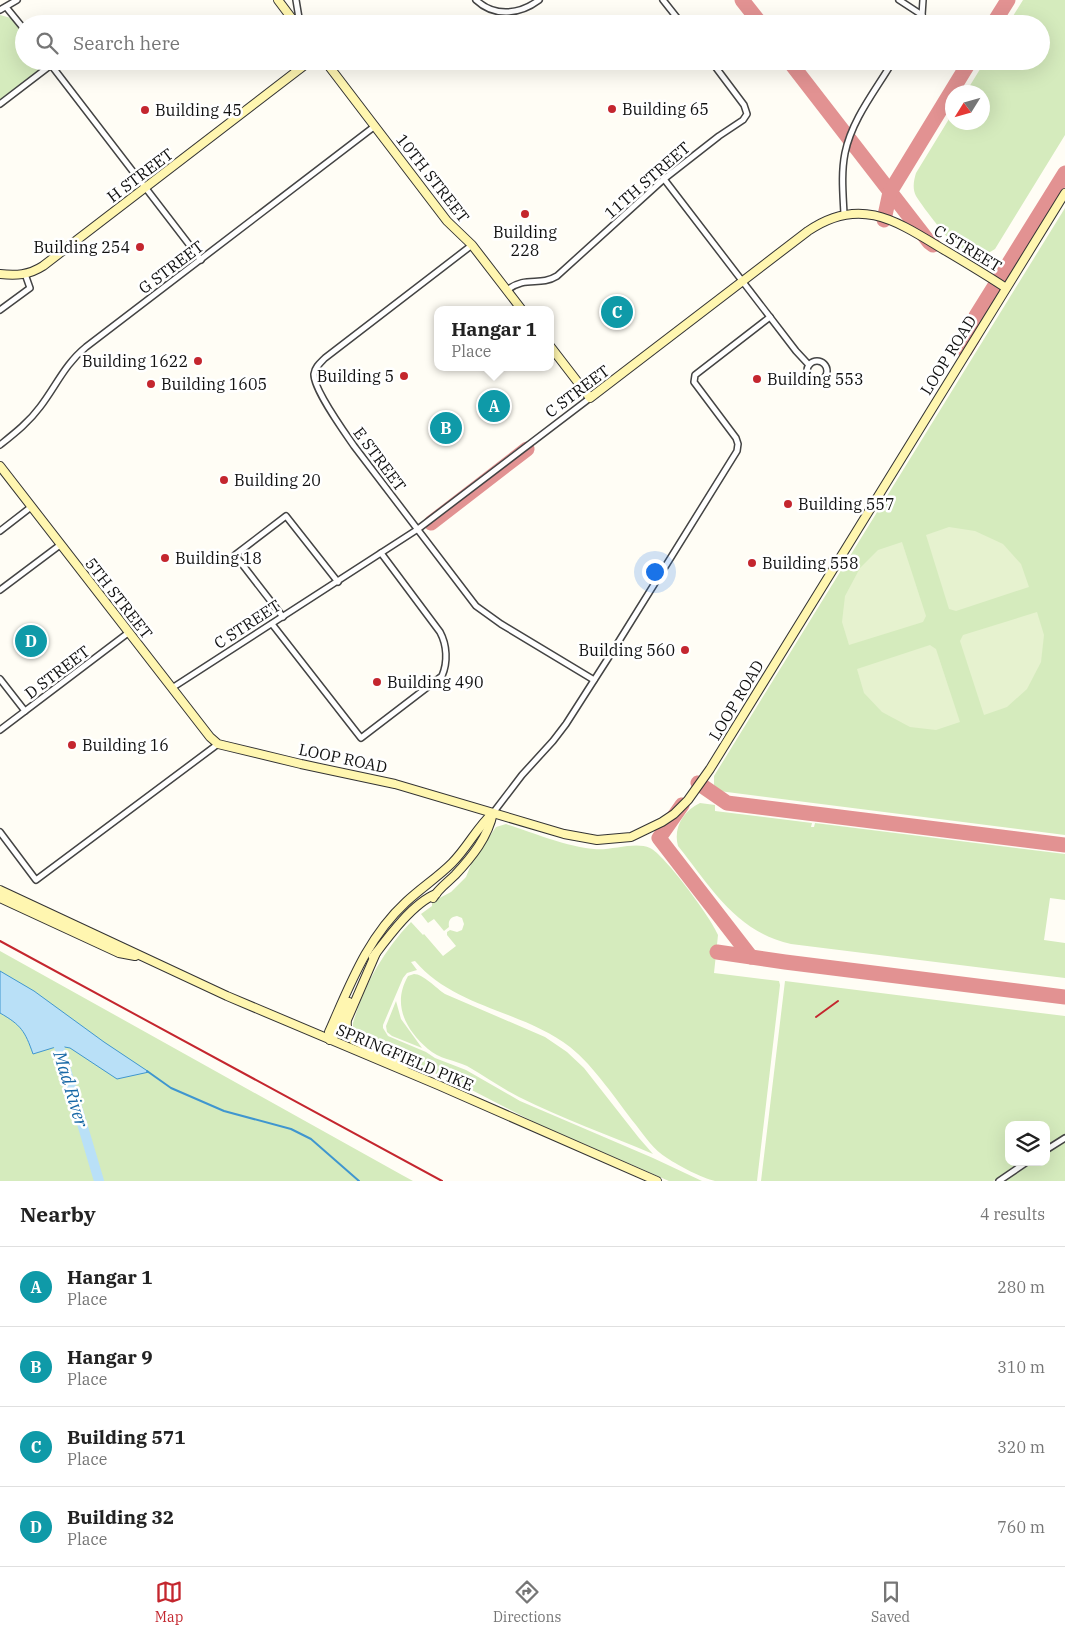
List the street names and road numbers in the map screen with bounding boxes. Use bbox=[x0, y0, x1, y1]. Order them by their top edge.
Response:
street label: 10TH STREET bbox=[392, 130, 474, 226]
street label: 11TH STREET bbox=[600, 137, 694, 223]
street label: H STREET bbox=[103, 144, 177, 206]
street label: C STREET bbox=[931, 220, 1005, 276]
street label: G STREET bbox=[134, 236, 208, 298]
street label: LOOP ROAD bbox=[916, 312, 980, 398]
street label: C STREET bbox=[541, 360, 613, 422]
street label: E STREET bbox=[349, 423, 411, 495]
street label: 5TH STREET bbox=[81, 553, 157, 643]
street label: C STREET bbox=[210, 595, 284, 653]
street label: D STREET bbox=[21, 641, 93, 703]
street label: LOOP ROAD bbox=[704, 656, 768, 744]
street label: LOOP ROAD bbox=[297, 739, 389, 777]
street label: SPRINGFIELD PIKE bbox=[333, 1019, 477, 1095]

